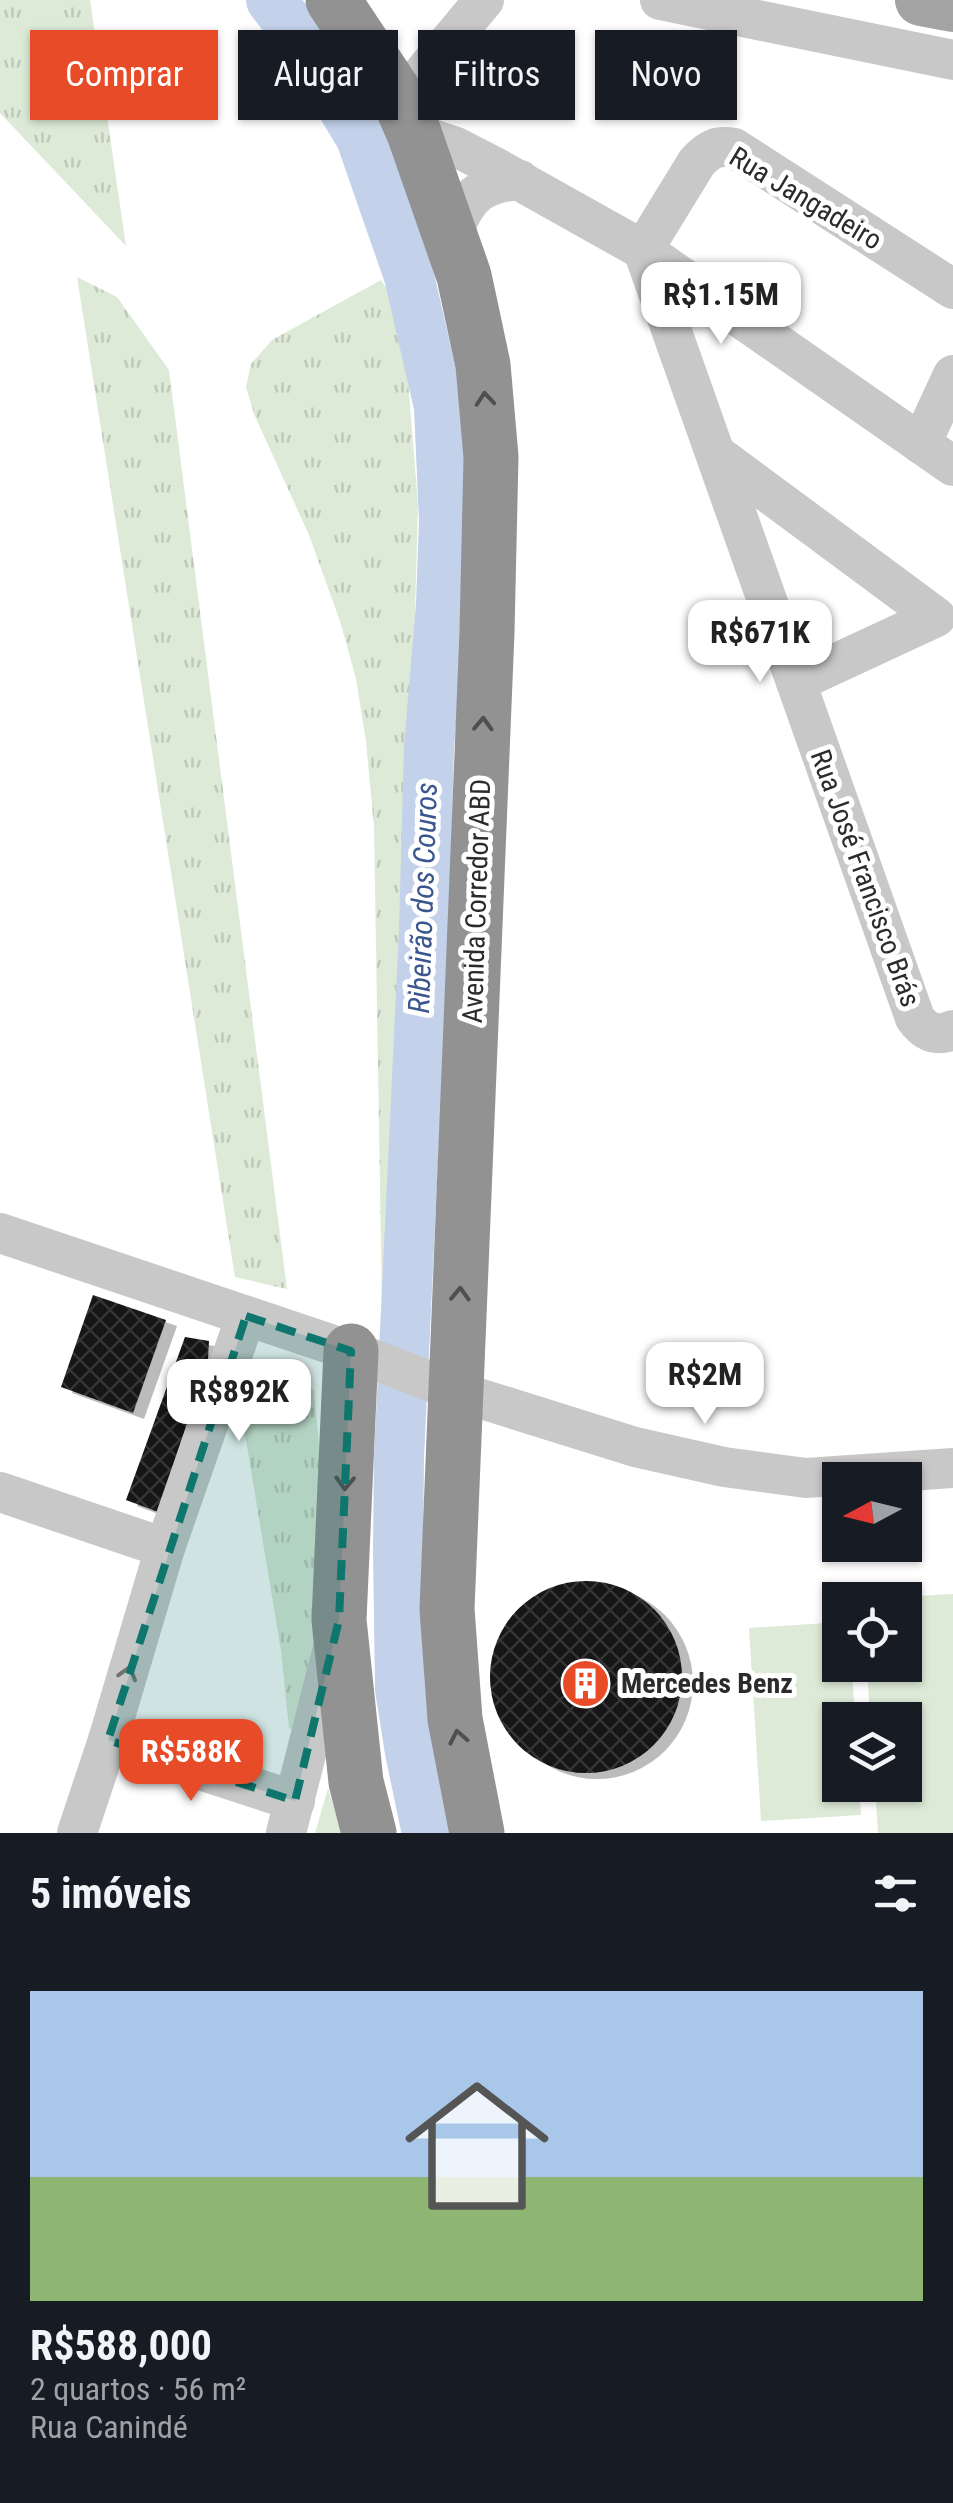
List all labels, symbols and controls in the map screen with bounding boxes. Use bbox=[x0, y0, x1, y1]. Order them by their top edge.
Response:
chip: Comprar bbox=[30, 30, 218, 120]
chip: Alugar bbox=[238, 30, 398, 120]
chip: Filtros bbox=[418, 30, 575, 120]
chip: Novo bbox=[595, 30, 737, 120]
street label: Rua Jangadeiro bbox=[724, 140, 888, 257]
pin: R$1.15M bbox=[629, 262, 813, 347]
text: R$1.15M bbox=[663, 275, 779, 313]
one-way arrow bbox=[475, 391, 497, 407]
pin: R$671K bbox=[679, 600, 841, 685]
text: R$671K bbox=[710, 613, 810, 651]
one-way arrow bbox=[473, 716, 494, 731]
street label: Rua José Francisco Brás bbox=[804, 745, 927, 1011]
street label: Avenida Corredor ABD bbox=[456, 778, 497, 1024]
water label: Ribeirão dos Couros bbox=[401, 782, 444, 1014]
one-way arrow bbox=[449, 1285, 470, 1301]
pin: R$2M bbox=[646, 1342, 764, 1427]
text: R$2M bbox=[668, 1355, 742, 1393]
pin: R$892K bbox=[158, 1359, 320, 1444]
text: R$892K bbox=[189, 1372, 289, 1410]
north arrow bbox=[822, 1462, 922, 1562]
map controls bbox=[822, 1462, 922, 1802]
one-way arrow bbox=[335, 1476, 356, 1492]
button: locate bbox=[822, 1582, 922, 1682]
building icon: Mercedes Benz bbox=[560, 1657, 612, 1709]
one-way arrow bbox=[116, 1666, 137, 1683]
place label: Mercedes Benz bbox=[621, 1667, 793, 1700]
button: layers bbox=[822, 1702, 922, 1802]
pin: R$588K bbox=[110, 1719, 272, 1804]
one-way arrow bbox=[449, 1729, 470, 1746]
text: R$588K bbox=[141, 1732, 241, 1770]
icon: filters bbox=[868, 1866, 923, 1921]
text: 5 imóveis bbox=[30, 1869, 192, 1918]
icon: home bbox=[387, 2056, 567, 2236]
text: R$588,000 bbox=[30, 2321, 212, 2370]
text: 2 quartos · 56 m² bbox=[30, 2370, 246, 2408]
text: Rua Canindé bbox=[30, 2408, 188, 2446]

